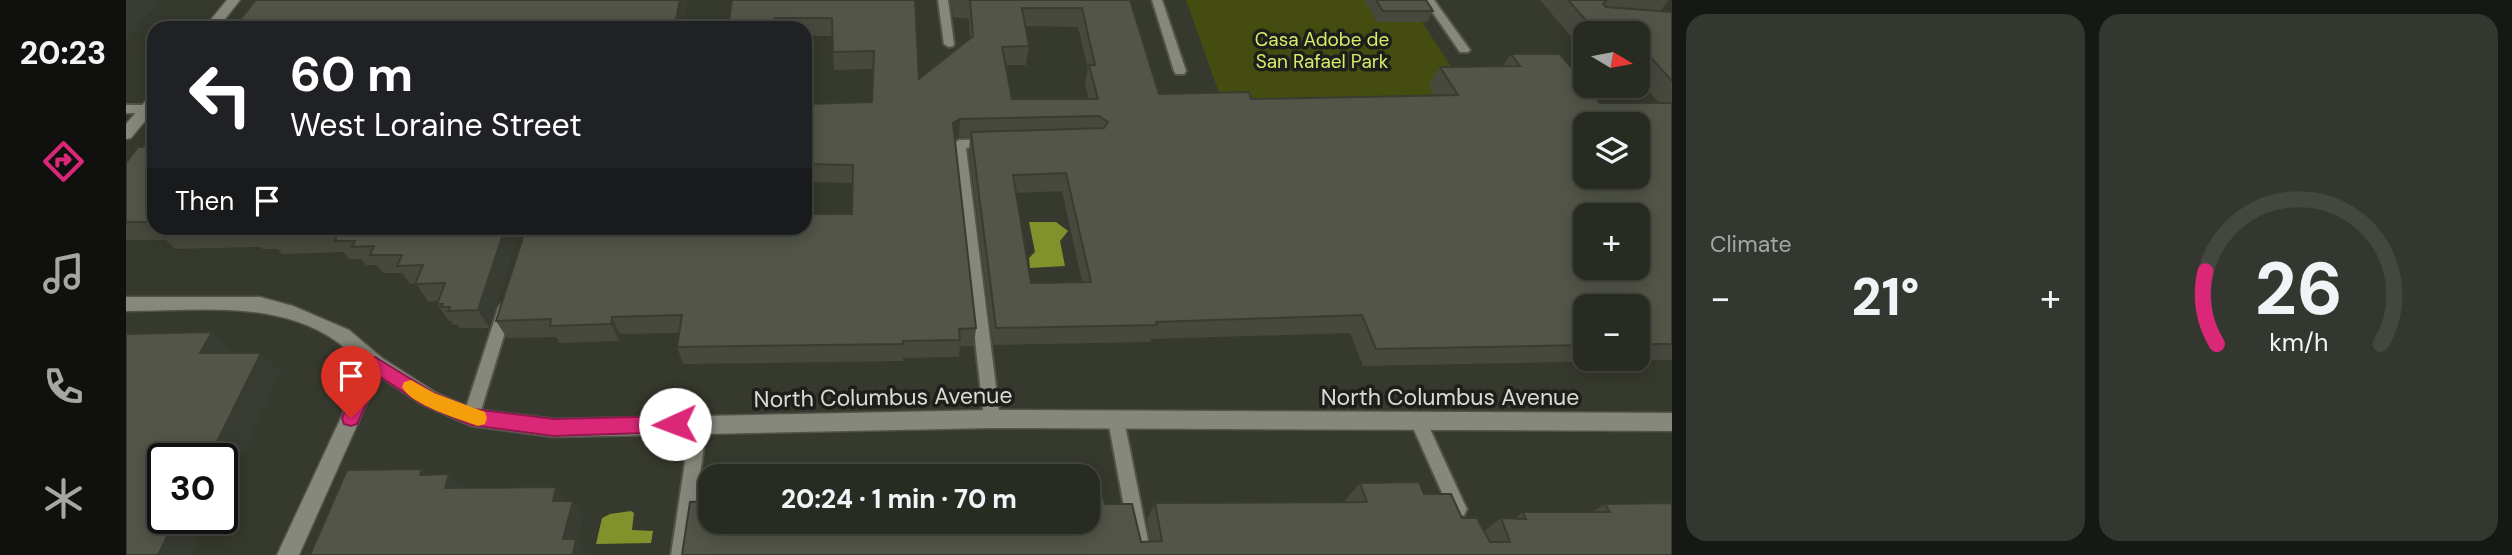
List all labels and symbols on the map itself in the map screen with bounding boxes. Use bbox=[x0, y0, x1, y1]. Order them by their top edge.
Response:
north arrow bbox=[1573, 21, 1650, 98]
park label: Casa Adobe de San Rafael Park bbox=[1255, 27, 1389, 74]
pin bbox=[321, 346, 381, 418]
street label: North Columbus Avenue bbox=[753, 380, 1013, 414]
street label: North Columbus Avenue bbox=[1321, 382, 1579, 412]
position arrow bbox=[638, 387, 712, 461]
speed limit sign: 30 bbox=[147, 443, 238, 534]

